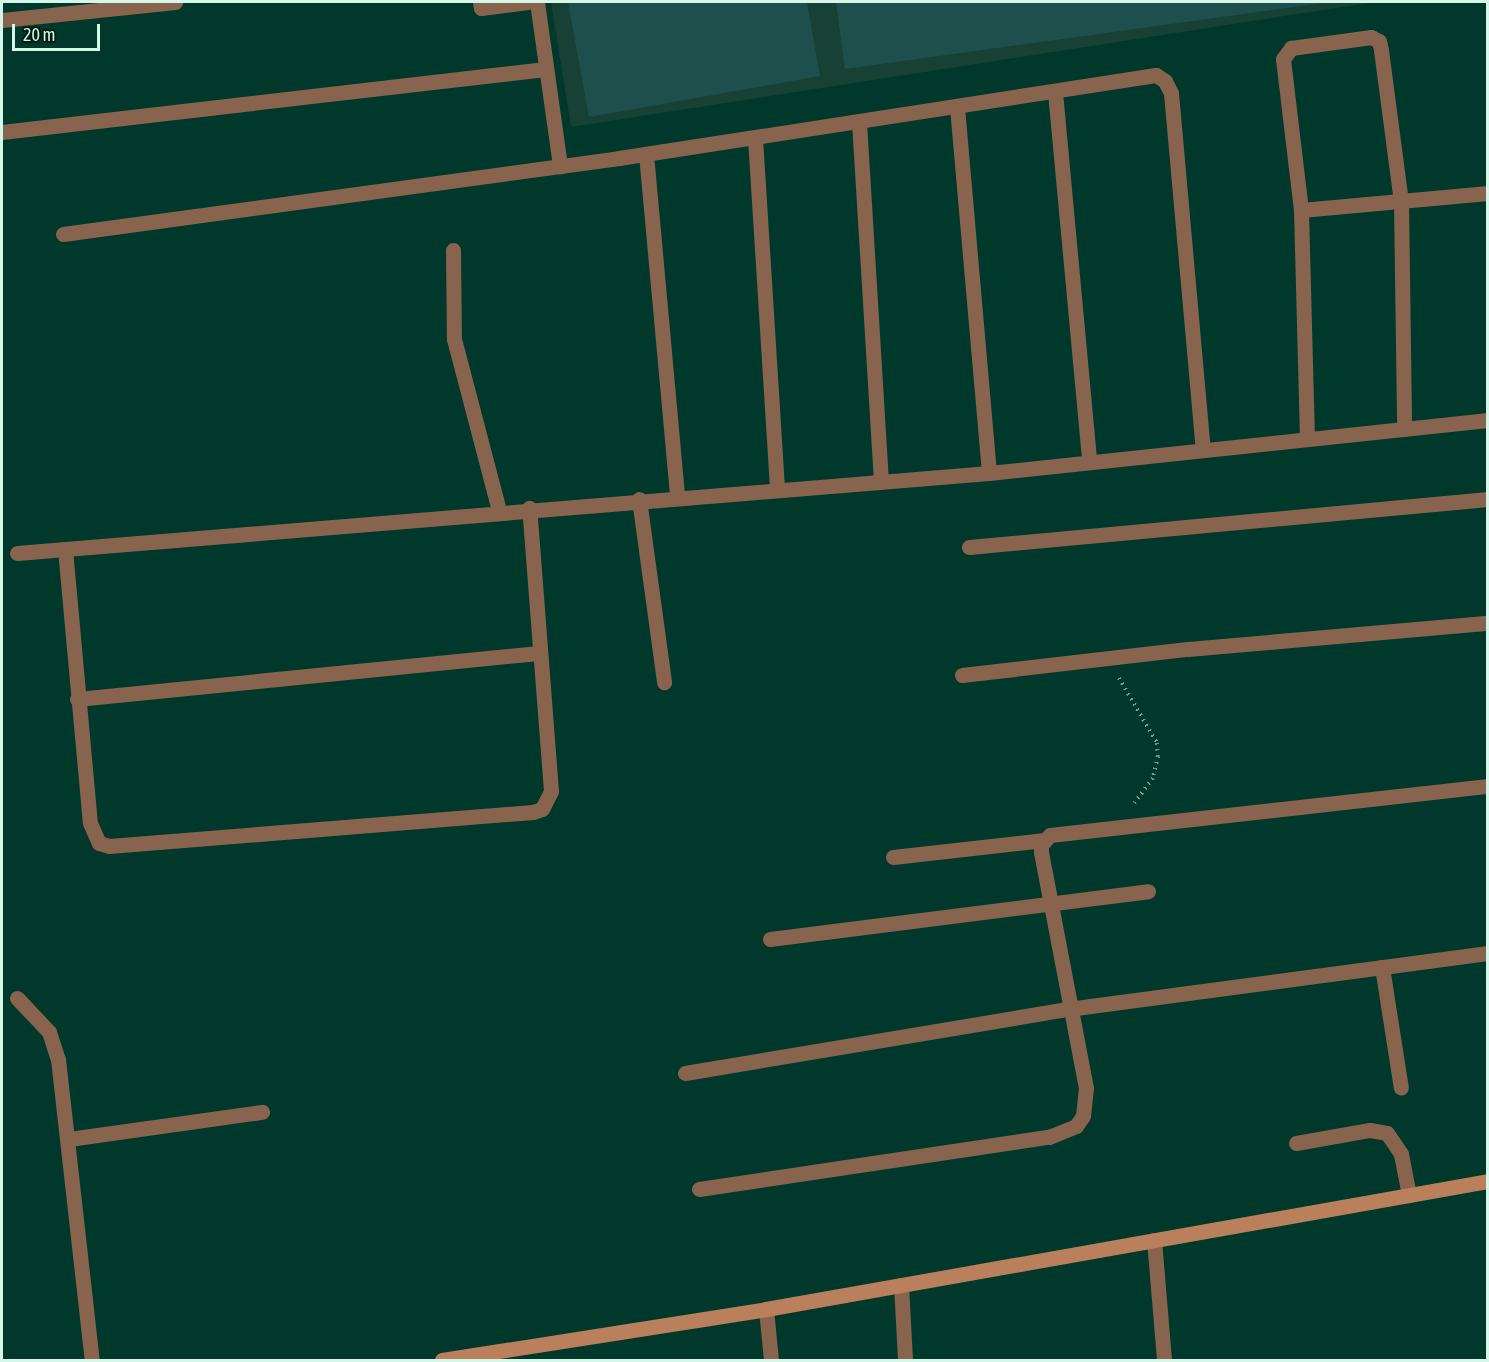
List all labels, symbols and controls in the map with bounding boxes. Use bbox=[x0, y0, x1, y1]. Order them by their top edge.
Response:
scale bar bbox=[15, 12, 104, 50]
text: 20 m bbox=[23, 24, 55, 45]

